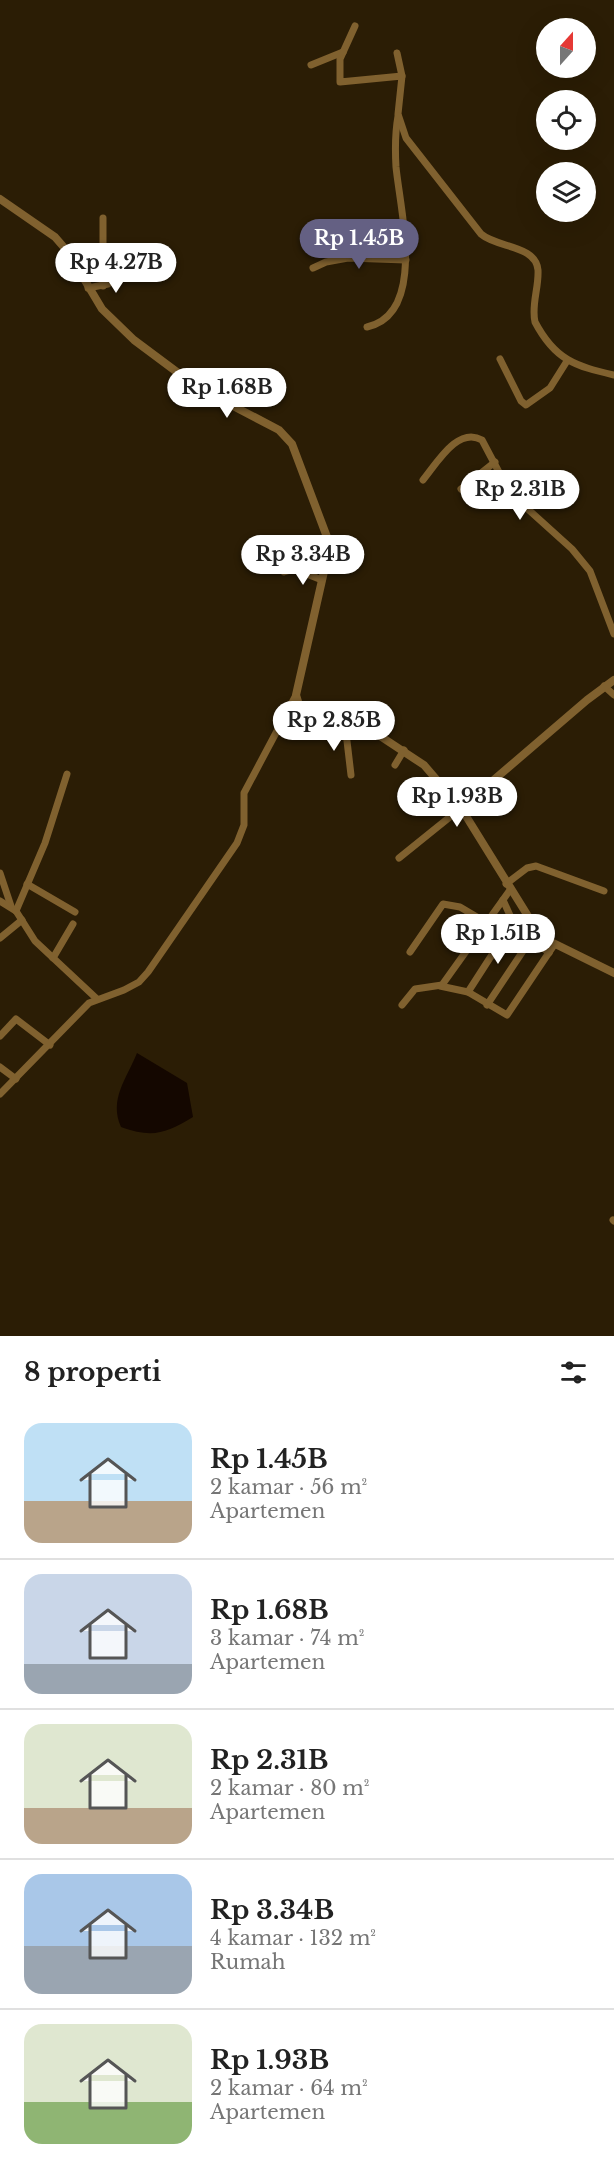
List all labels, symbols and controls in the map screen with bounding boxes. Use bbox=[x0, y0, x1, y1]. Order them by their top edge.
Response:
north arrow bbox=[536, 18, 596, 78]
map controls bbox=[536, 18, 596, 222]
button: locate bbox=[536, 90, 596, 150]
button: layers bbox=[536, 162, 596, 222]
pin: Rp 1.45B bbox=[297, 219, 421, 270]
text: Rp 1.45B bbox=[314, 226, 404, 250]
pin: Rp 4.27B bbox=[54, 243, 178, 294]
text: Rp 4.27B bbox=[69, 250, 163, 274]
pin: Rp 1.68B bbox=[165, 368, 289, 419]
text: Rp 1.68B bbox=[181, 375, 273, 399]
pin: Rp 2.31B bbox=[458, 470, 582, 521]
text: Rp 2.31B bbox=[474, 477, 566, 501]
pin: Rp 3.34B bbox=[241, 535, 365, 586]
text: Rp 3.34B bbox=[255, 542, 351, 566]
pin: Rp 2.85B bbox=[272, 701, 396, 752]
text: Rp 2.85B bbox=[287, 708, 381, 732]
pin: Rp 1.93B bbox=[395, 777, 519, 828]
text: Rp 1.93B bbox=[411, 784, 503, 808]
pin: Rp 1.51B bbox=[436, 914, 560, 965]
text: Rp 1.51B bbox=[455, 921, 541, 945]
text: 8 properti bbox=[24, 1356, 161, 1388]
icon: filters bbox=[557, 1356, 590, 1389]
text: Rp 1.45B bbox=[210, 1443, 328, 1475]
icon: home bbox=[72, 1447, 144, 1519]
text: 2 kamar · 56 m² bbox=[210, 1475, 367, 1499]
text: Apartemen bbox=[210, 1499, 325, 1523]
text: Rp 1.68B bbox=[210, 1594, 329, 1626]
icon: home bbox=[72, 1598, 144, 1670]
text: 3 kamar · 74 m² bbox=[210, 1626, 364, 1650]
text: Apartemen bbox=[210, 1650, 325, 1674]
text: Rp 2.31B bbox=[210, 1744, 329, 1776]
icon: home bbox=[72, 1748, 144, 1820]
text: 2 kamar · 80 m² bbox=[210, 1776, 370, 1800]
text: Apartemen bbox=[210, 1800, 325, 1824]
text: Rp 3.34B bbox=[210, 1894, 334, 1926]
icon: home bbox=[72, 1898, 144, 1970]
text: 4 kamar · 132 m² bbox=[210, 1926, 376, 1950]
text: Rumah bbox=[210, 1950, 285, 1974]
text: Rp 1.93B bbox=[210, 2044, 329, 2076]
icon: home bbox=[72, 2048, 144, 2120]
text: 2 kamar · 64 m² bbox=[210, 2076, 368, 2100]
text: Apartemen bbox=[210, 2100, 325, 2124]

